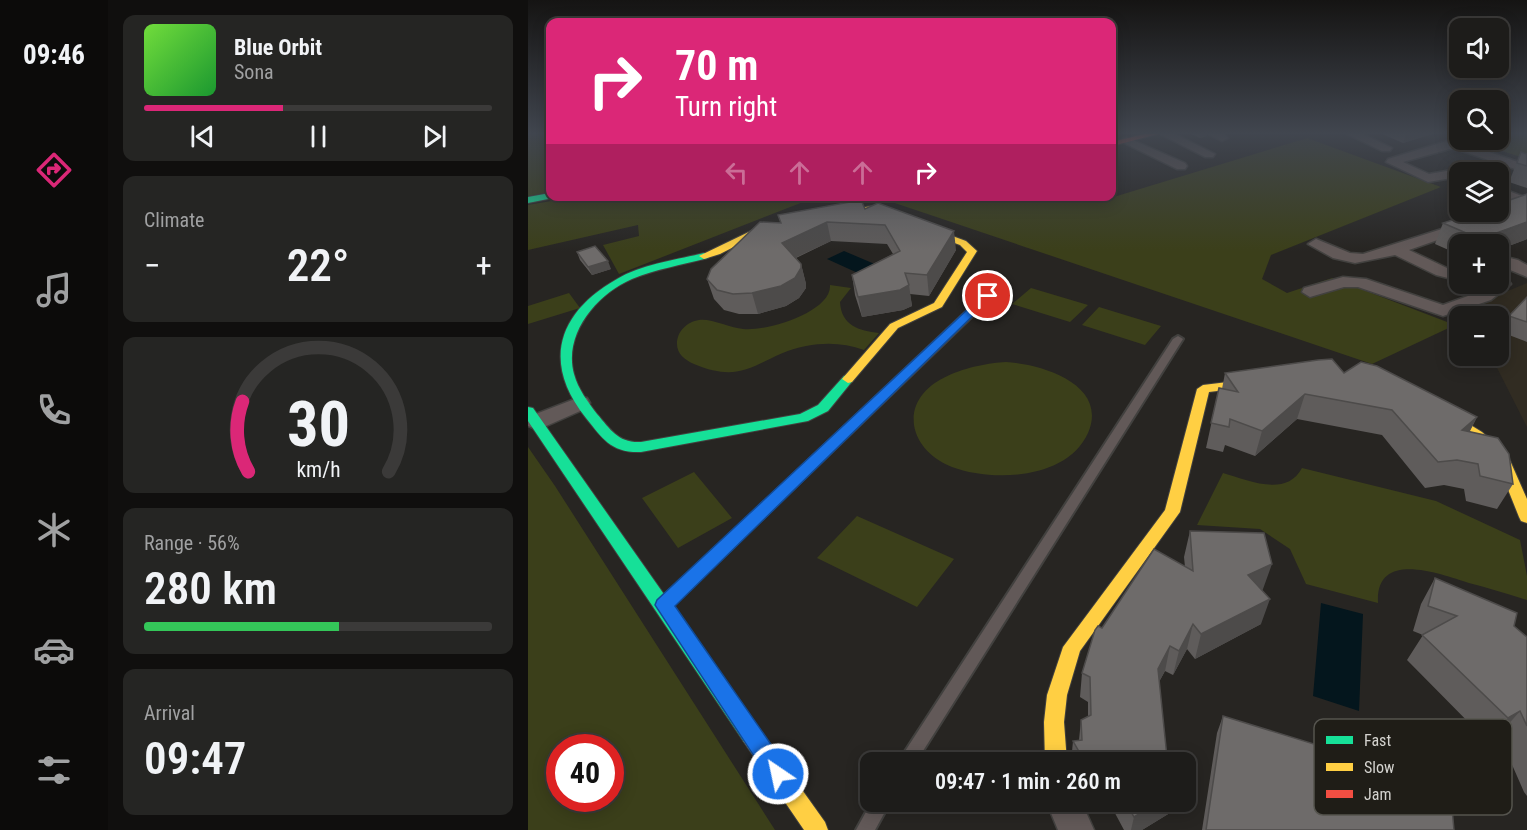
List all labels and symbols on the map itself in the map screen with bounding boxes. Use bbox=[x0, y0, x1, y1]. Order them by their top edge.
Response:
pin bbox=[962, 270, 1013, 321]
legend bbox=[1314, 719, 1512, 815]
text: Fast bbox=[1364, 731, 1391, 750]
speed limit sign: 40 bbox=[546, 734, 624, 812]
position arrow bbox=[746, 742, 810, 806]
text: Slow bbox=[1364, 758, 1394, 777]
text: Jam bbox=[1364, 785, 1391, 804]

